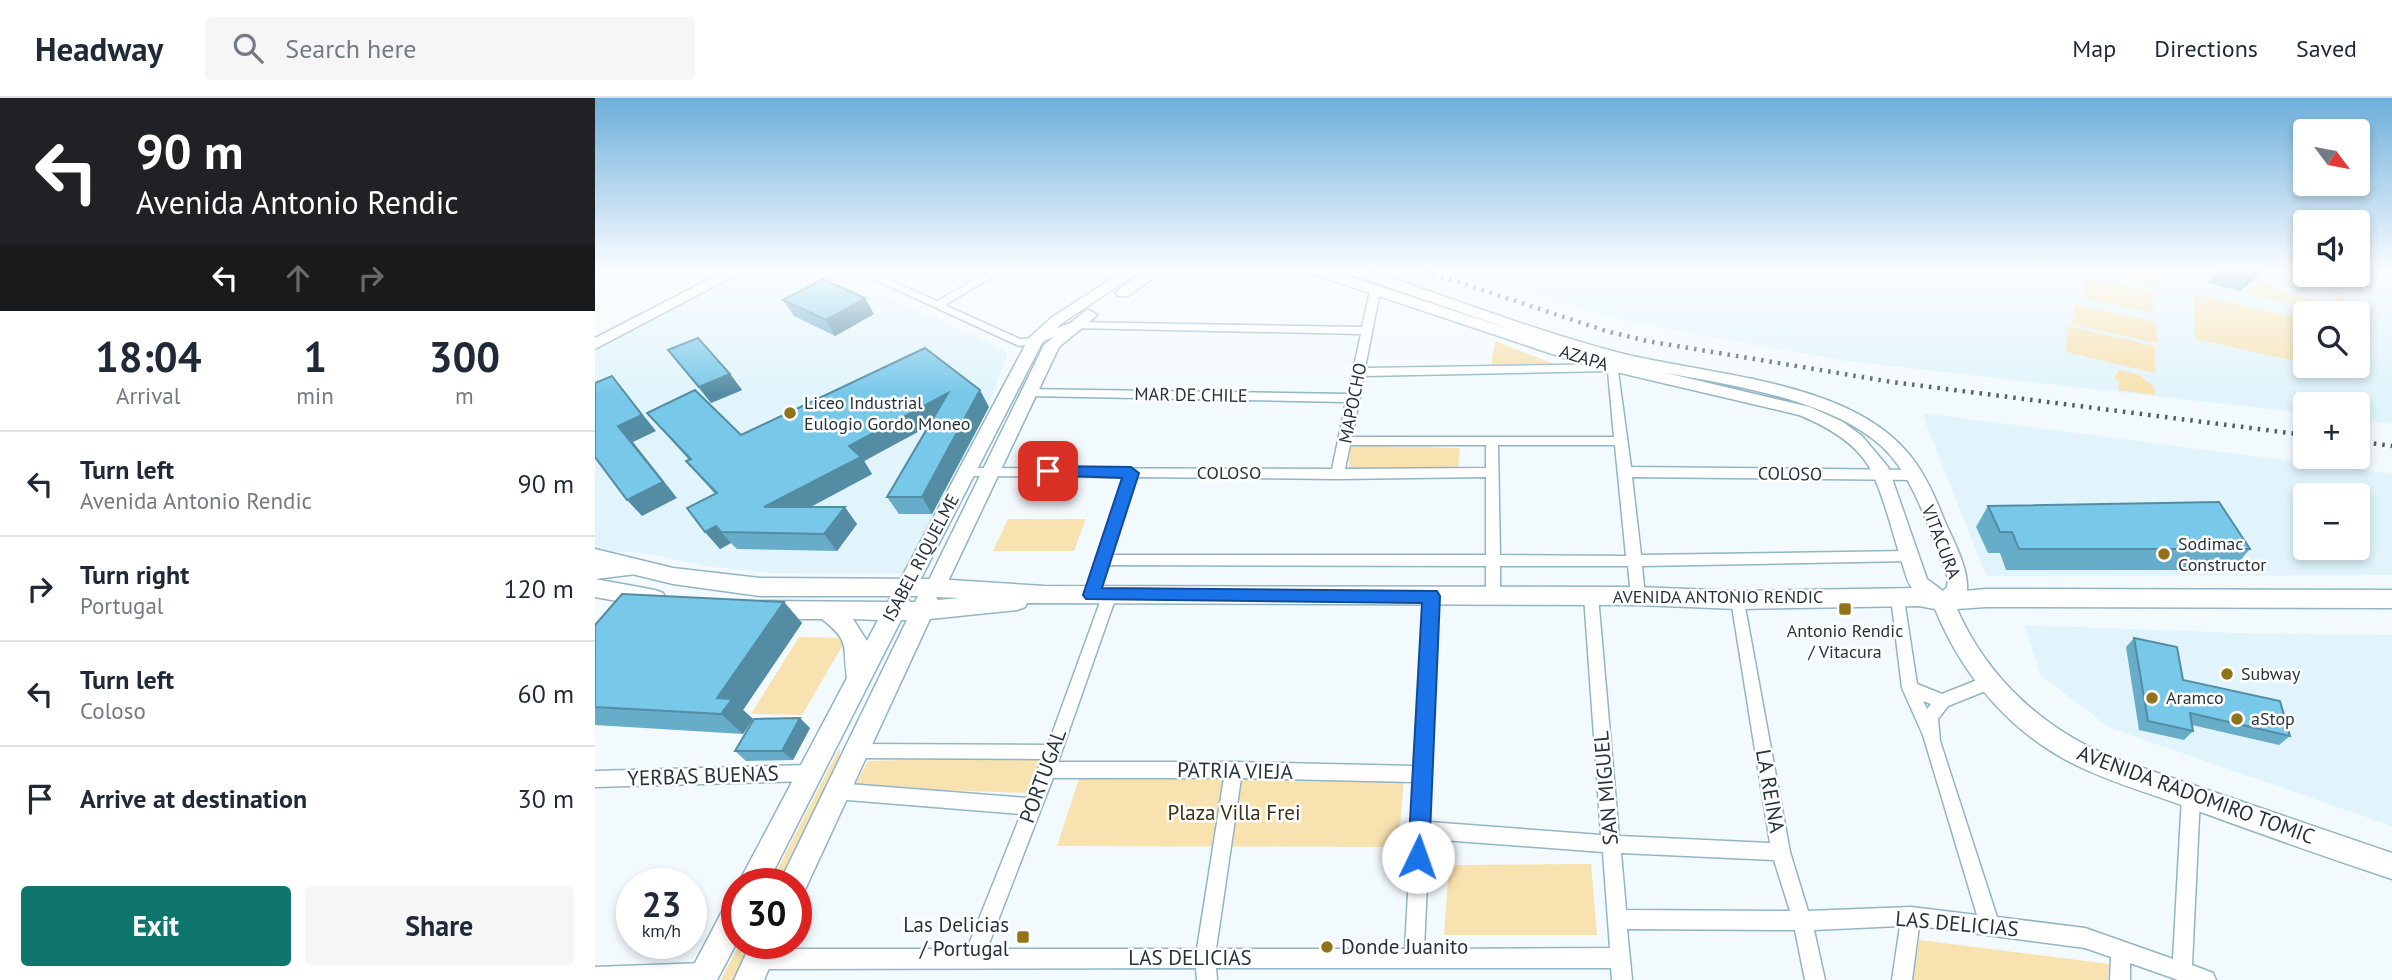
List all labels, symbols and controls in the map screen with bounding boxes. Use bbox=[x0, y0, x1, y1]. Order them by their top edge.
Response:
search box bbox=[205, 17, 695, 80]
text: Headway bbox=[35, 27, 163, 70]
icon: search bbox=[229, 29, 267, 67]
text: Search here bbox=[285, 32, 416, 65]
text: Map bbox=[2072, 33, 2116, 64]
text: Directions bbox=[2154, 33, 2258, 64]
text: Saved bbox=[2296, 33, 2357, 64]
text: 90 m bbox=[136, 119, 243, 183]
north arrow bbox=[2293, 119, 2369, 196]
map controls bbox=[2293, 119, 2370, 560]
icon: left bbox=[21, 126, 112, 217]
text: Avenida Antonio Rendic bbox=[136, 181, 459, 223]
button: sound bbox=[2293, 210, 2370, 287]
icon: left bbox=[206, 259, 244, 297]
icon: ahead bbox=[279, 259, 317, 297]
icon: right bbox=[352, 259, 390, 297]
button: search bbox=[2293, 301, 2370, 378]
text: 18:04 bbox=[95, 329, 201, 384]
text: 1 bbox=[303, 329, 327, 384]
text: 300 bbox=[429, 329, 500, 384]
street label: AZAPA bbox=[1557, 339, 1612, 376]
street label: MAPOCHO bbox=[1333, 361, 1372, 445]
text: Arrival bbox=[116, 381, 180, 410]
text: min bbox=[296, 381, 334, 410]
text: m bbox=[455, 381, 474, 410]
street label: MAR DE CHILE bbox=[1134, 382, 1248, 407]
place label: Liceo Industrial Eulogio Gordo Moneo bbox=[804, 391, 970, 435]
button: + bbox=[2293, 392, 2370, 469]
marker: Liceo Industrial Eulogio Gordo Moneo bbox=[782, 405, 798, 421]
pin bbox=[1018, 441, 1078, 501]
icon: arrive bbox=[1029, 452, 1067, 490]
text: Turn left bbox=[80, 453, 174, 486]
street label: COLOSO bbox=[1197, 461, 1261, 484]
street label: COLOSO bbox=[1758, 461, 1822, 486]
icon: left bbox=[21, 465, 59, 503]
text: 90 m bbox=[518, 467, 574, 500]
button: − bbox=[2293, 483, 2370, 560]
text: Avenida Antonio Rendic bbox=[80, 486, 312, 515]
street label: ISABEL RIQUELME bbox=[877, 490, 964, 626]
street label: VITACURA bbox=[1917, 501, 1966, 582]
place label: Sodimac Constructor bbox=[2178, 532, 2266, 576]
marker: Sodimac Constructor bbox=[2156, 546, 2172, 562]
text: Turn right bbox=[80, 558, 189, 591]
icon: right bbox=[21, 570, 59, 608]
text: 120 m bbox=[503, 572, 574, 605]
street label: AVENIDA ANTONIO RENDIC bbox=[1613, 585, 1823, 608]
text: Portugal bbox=[80, 591, 164, 620]
marker: Antonio Rendic / Vitacura bbox=[1837, 601, 1853, 617]
place label: Antonio Rendic / Vitacura bbox=[1787, 619, 1903, 663]
place label: Subway bbox=[2241, 662, 2301, 685]
text: Turn left bbox=[80, 663, 174, 696]
marker: Subway bbox=[2219, 666, 2235, 682]
icon: left bbox=[21, 675, 59, 713]
text: 60 m bbox=[518, 677, 574, 710]
place label: Aramco bbox=[2166, 686, 2224, 709]
marker: Aramco bbox=[2144, 690, 2160, 706]
text: Coloso bbox=[80, 696, 146, 725]
place label: aStop bbox=[2251, 707, 2295, 730]
marker: aStop bbox=[2229, 711, 2245, 727]
street label: PORTUGAL bbox=[1013, 725, 1072, 827]
street label: SAN MIGUEL bbox=[1587, 730, 1624, 846]
street label: AVENIDA RADOMIRO TOMIC bbox=[2074, 739, 2319, 850]
street label: LA REINA bbox=[1750, 747, 1791, 835]
street label: PATRIA VIEJA bbox=[1177, 756, 1294, 785]
street label: YERBAS BUENAS bbox=[627, 759, 779, 792]
icon: arrive bbox=[21, 780, 59, 818]
text: Arrive at destination bbox=[80, 782, 307, 815]
text: 30 m bbox=[518, 782, 574, 815]
park label: Plaza Villa Frei bbox=[1167, 799, 1301, 826]
position arrow bbox=[1381, 820, 1455, 894]
speed limit sign: 30 bbox=[721, 868, 812, 959]
text: 23 bbox=[642, 881, 681, 927]
button: Exit bbox=[21, 886, 291, 966]
button: Share bbox=[305, 886, 574, 966]
street label: LAS DELICIAS bbox=[1894, 905, 2020, 942]
place label: Las Delicias / Portugal bbox=[903, 911, 1009, 962]
text: km/h bbox=[642, 919, 681, 942]
marker: Las Delicias / Portugal bbox=[1015, 929, 1031, 945]
place label: Donde Juanito bbox=[1341, 933, 1468, 960]
marker: Donde Juanito bbox=[1319, 939, 1335, 955]
street label: LAS DELICIAS bbox=[1128, 944, 1252, 971]

